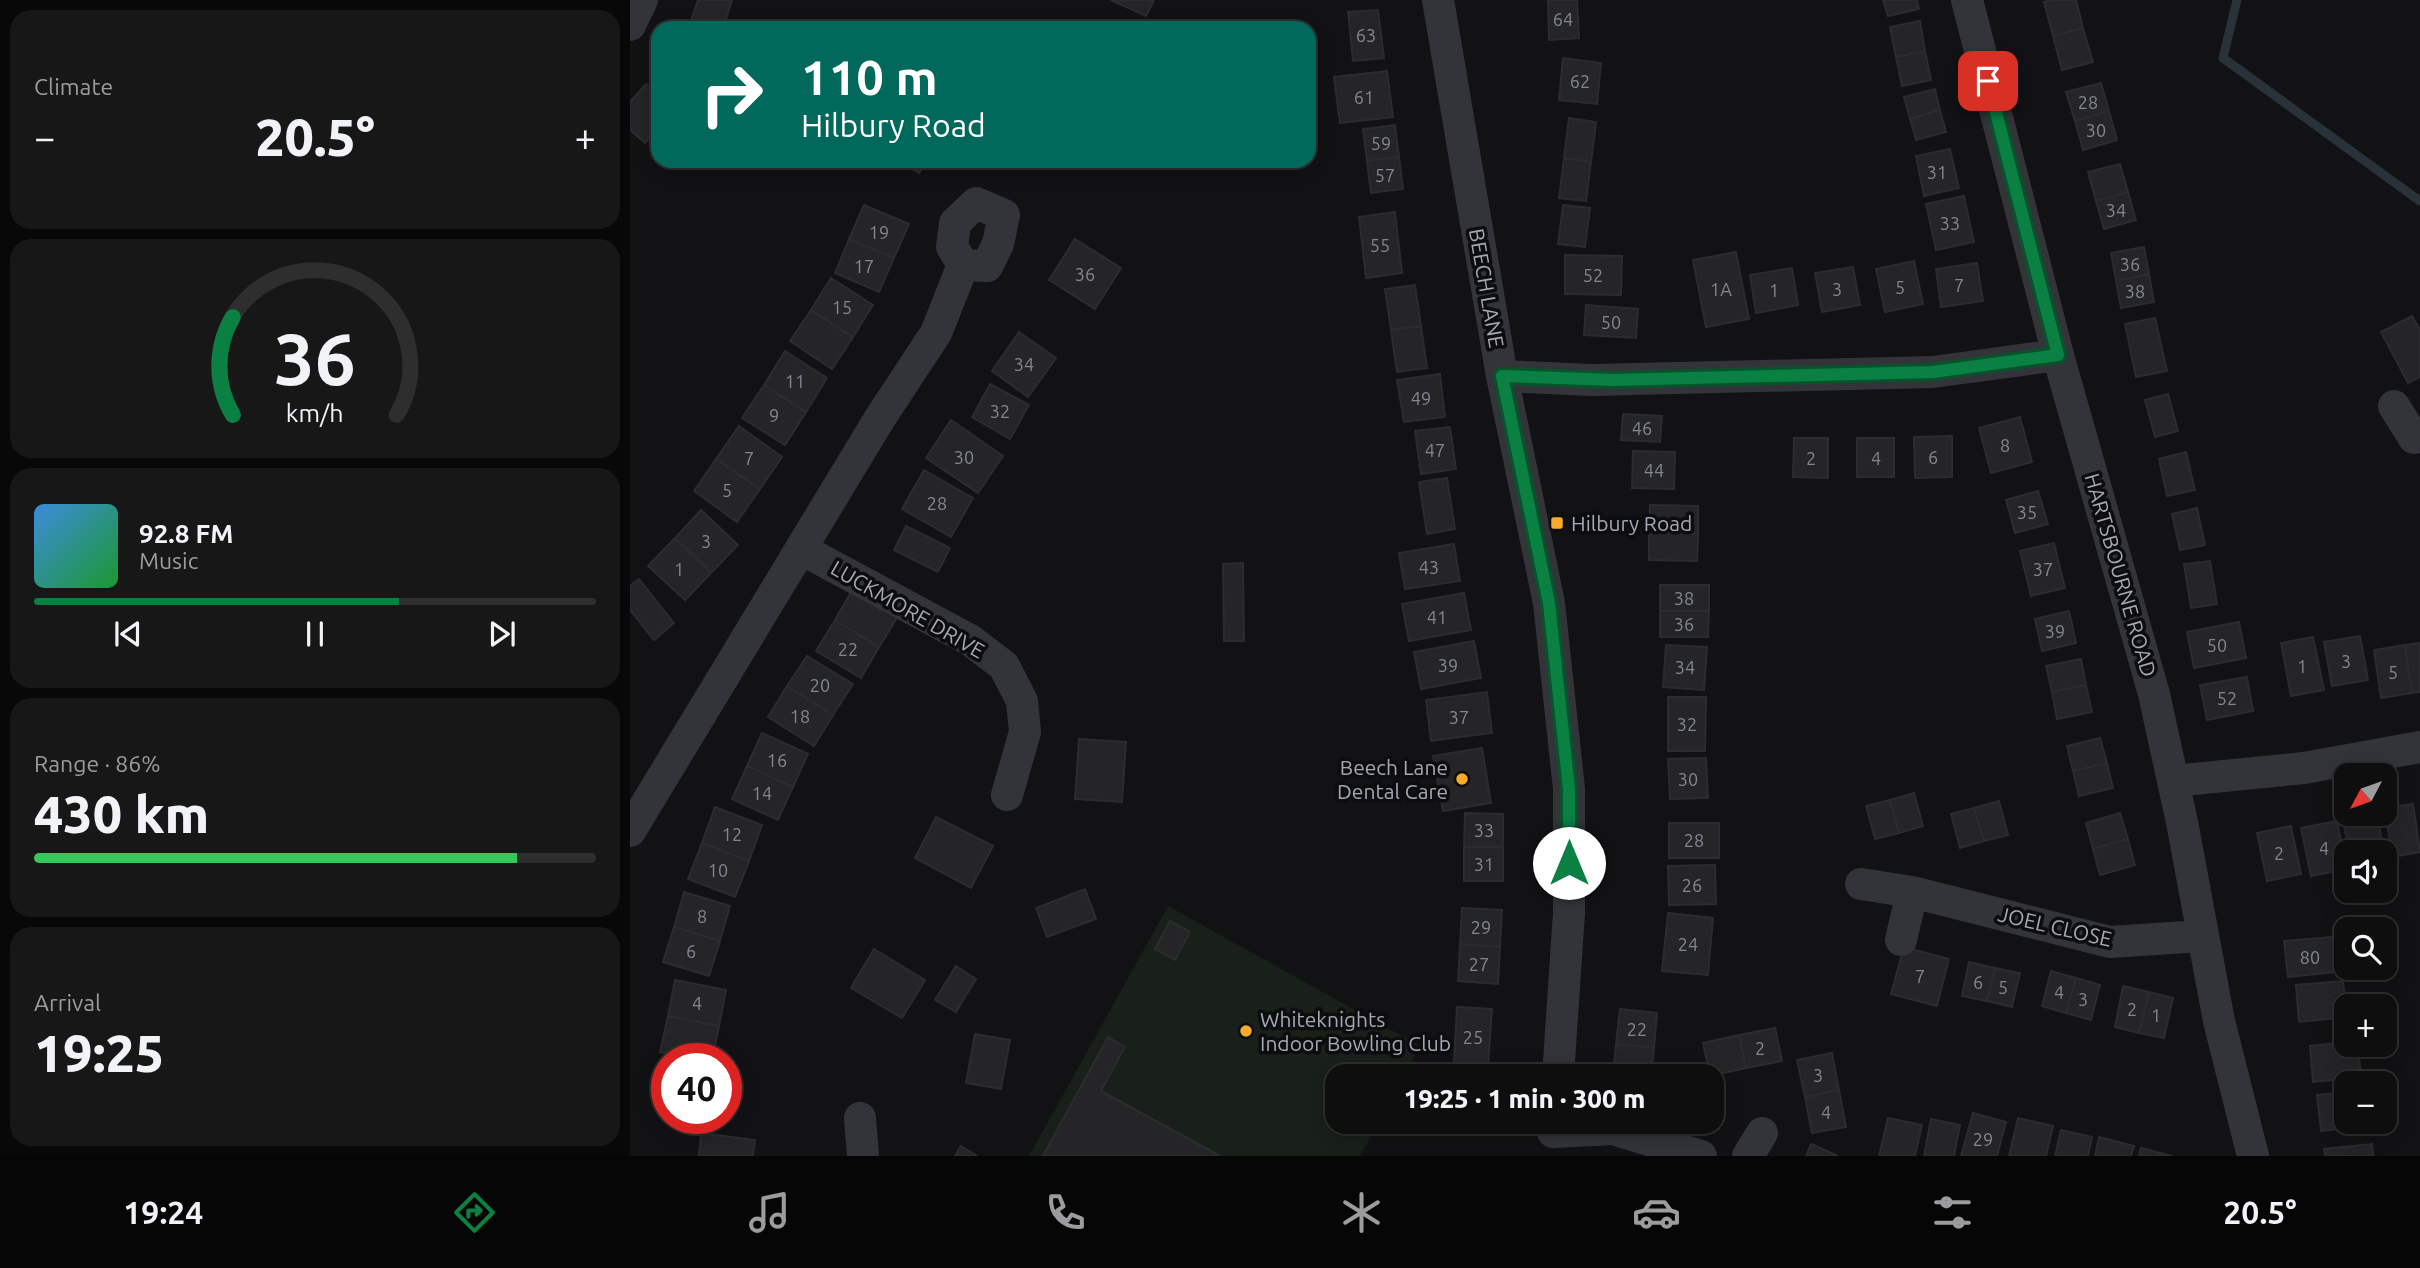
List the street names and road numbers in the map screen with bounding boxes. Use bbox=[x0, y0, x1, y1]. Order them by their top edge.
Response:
street label: BEECH LANE bbox=[1465, 227, 1509, 349]
street label: HARTSBOURNE ROAD bbox=[2080, 471, 2162, 679]
street label: LUCKMORE DRIVE bbox=[827, 555, 989, 663]
street label: JOEL CLOSE bbox=[1996, 901, 2114, 951]

